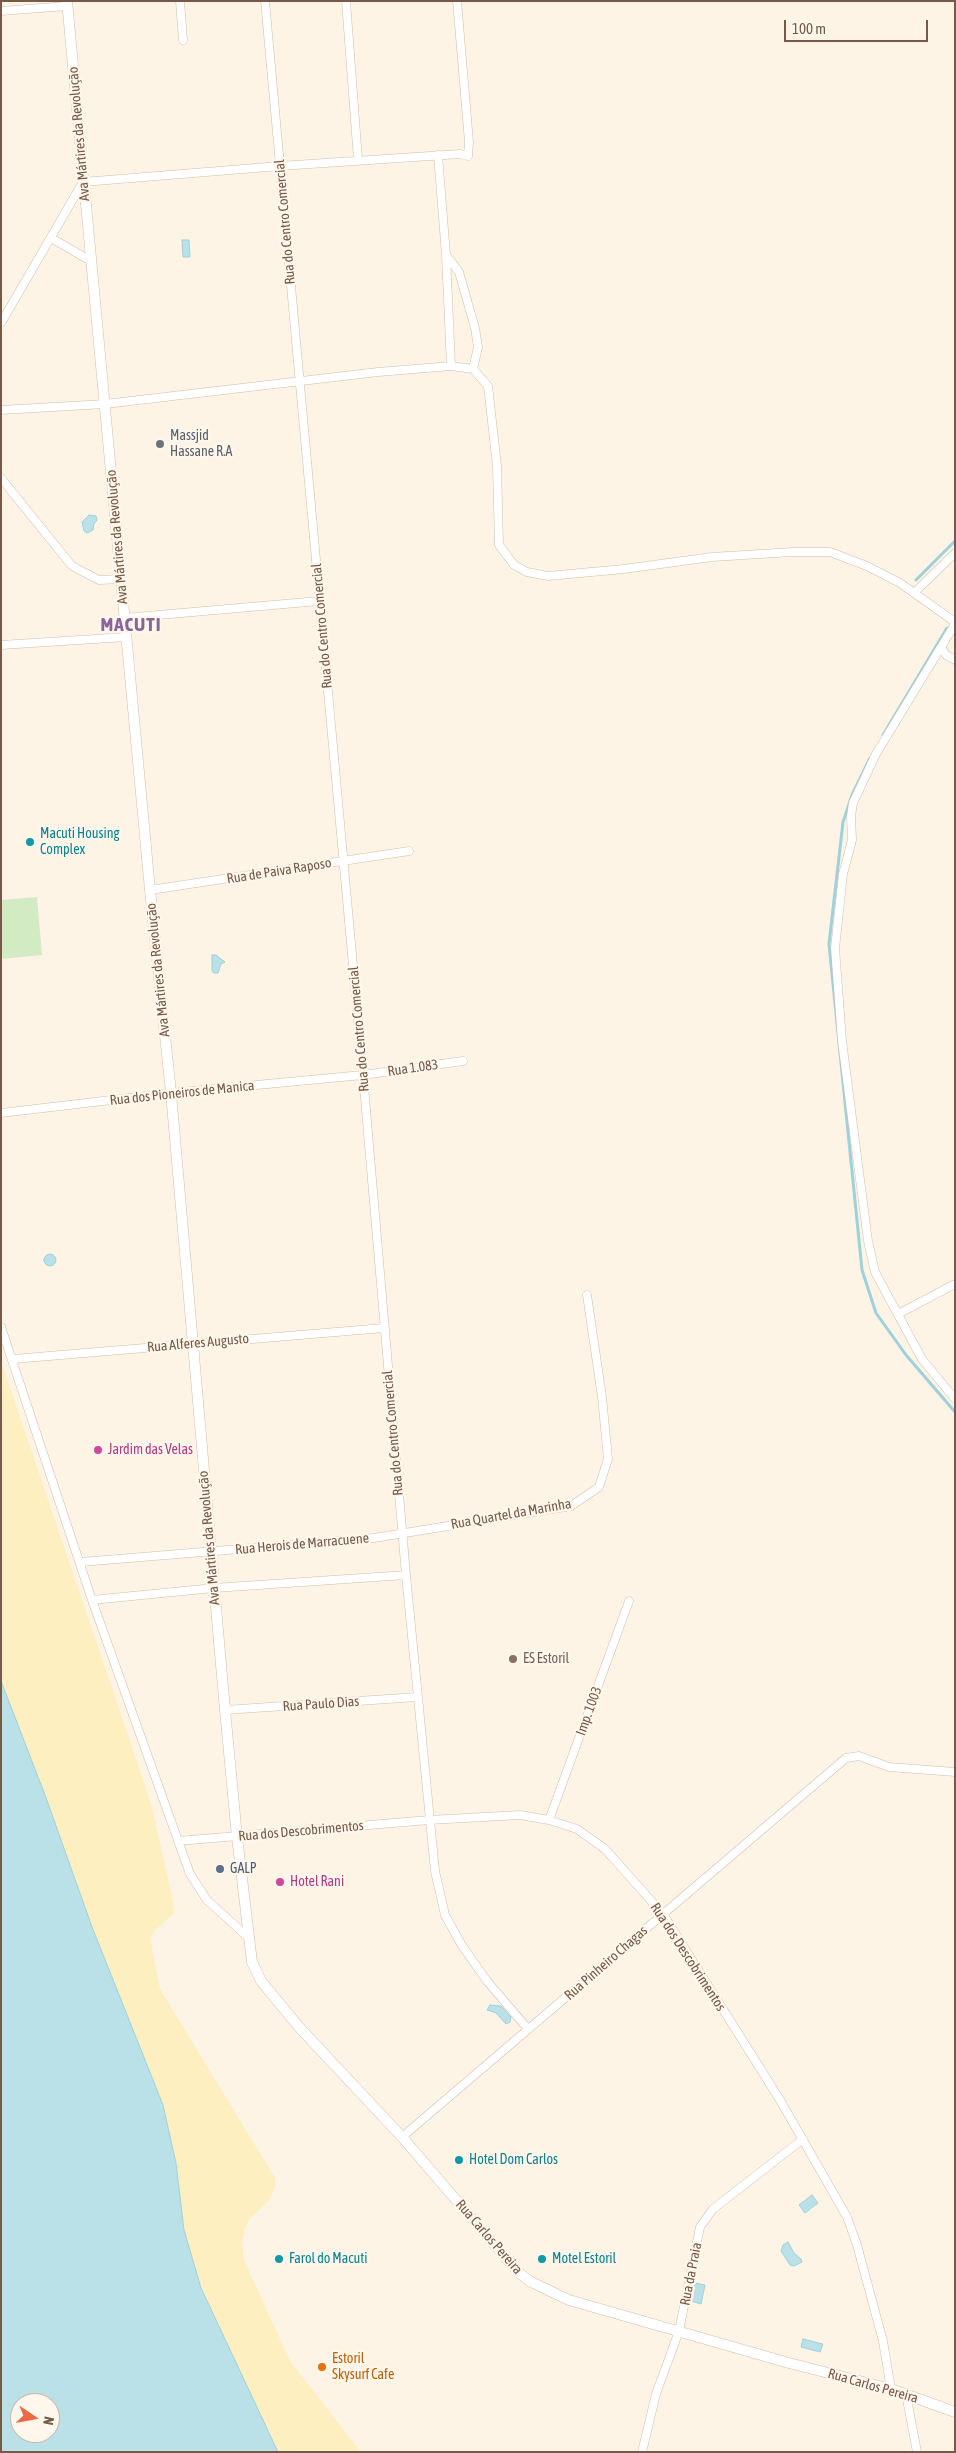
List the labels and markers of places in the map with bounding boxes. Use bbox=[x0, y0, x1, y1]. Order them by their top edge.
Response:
place label: Massjid Hassane R.A bbox=[170, 428, 232, 461]
marker: Massjid Hassane R.A bbox=[154, 438, 166, 450]
place label: Macuti Housing Complex bbox=[40, 826, 119, 859]
marker: Macuti Housing Complex bbox=[24, 836, 36, 848]
place label: Jardim das Velas bbox=[108, 1442, 193, 1458]
marker: Jardim das Velas bbox=[92, 1444, 104, 1456]
place label: ES Estoril bbox=[523, 1651, 569, 1667]
marker: ES Estoril bbox=[507, 1653, 519, 1665]
place label: GALP bbox=[230, 1861, 257, 1877]
marker: GALP bbox=[214, 1863, 226, 1875]
place label: Hotel Rani bbox=[290, 1874, 344, 1890]
marker: Hotel Rani bbox=[274, 1876, 286, 1888]
place label: Hotel Dom Carlos bbox=[469, 2152, 558, 2168]
marker: Hotel Dom Carlos bbox=[453, 2154, 465, 2166]
place label: Farol do Macuti bbox=[289, 2251, 367, 2267]
place label: Motel Estoril bbox=[552, 2251, 616, 2267]
marker: Farol do Macuti bbox=[273, 2253, 285, 2265]
marker: Motel Estoril bbox=[536, 2253, 548, 2265]
place label: Estoril Skysurf Cafe bbox=[332, 2351, 394, 2384]
marker: Estoril Skysurf Cafe bbox=[316, 2361, 328, 2373]

